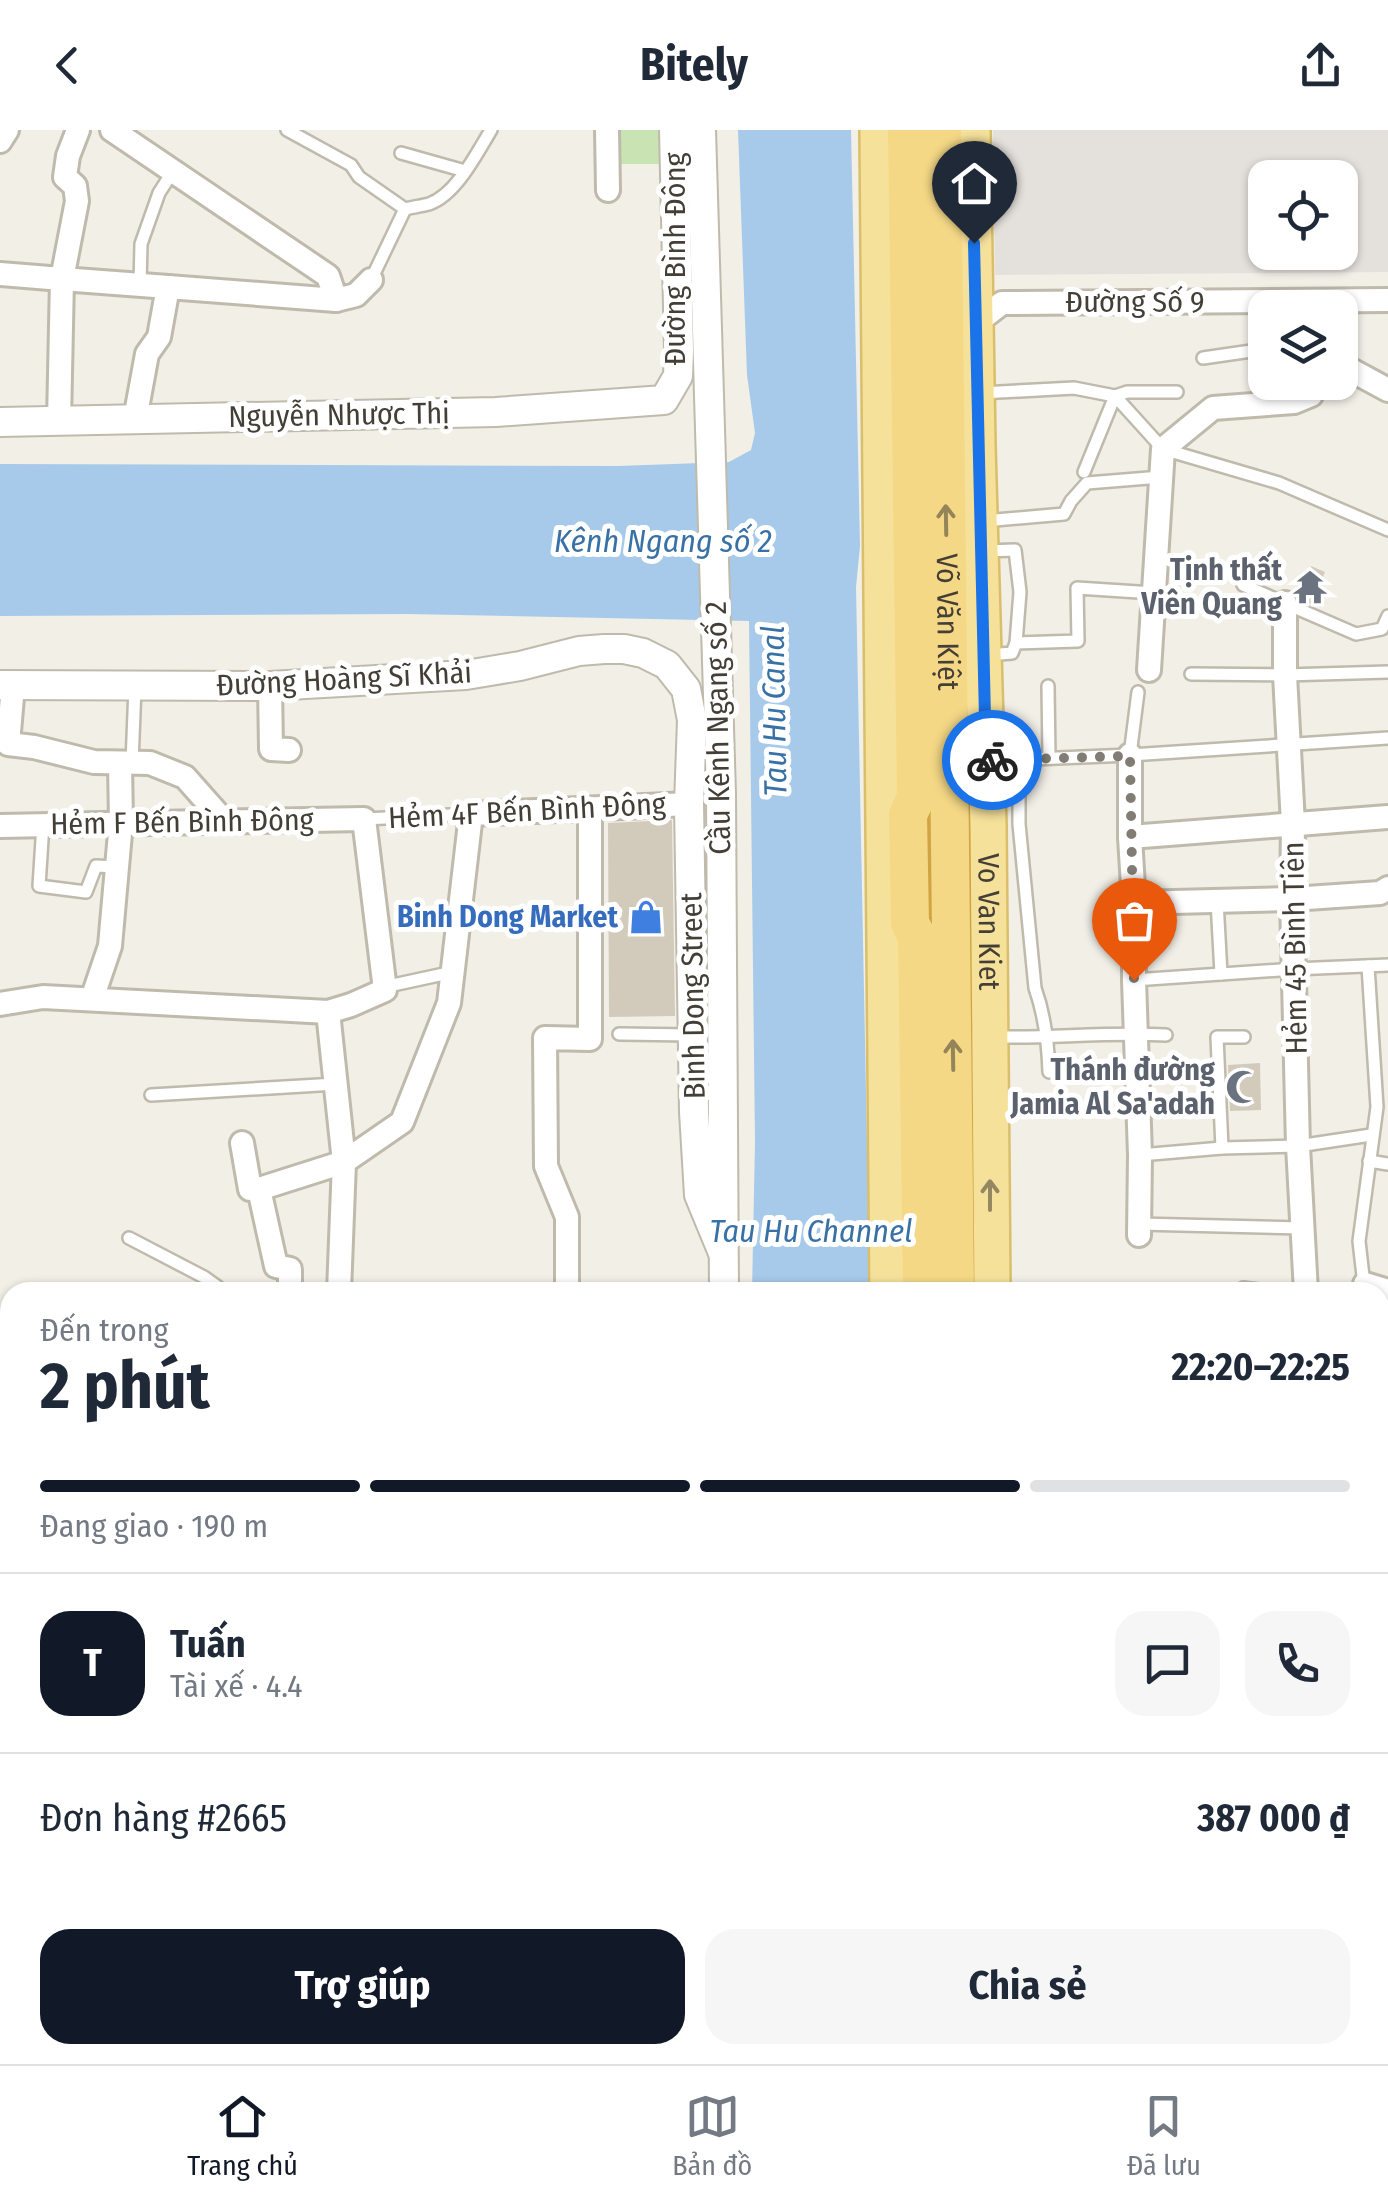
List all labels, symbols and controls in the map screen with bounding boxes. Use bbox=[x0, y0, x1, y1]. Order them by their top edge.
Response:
icon: back bbox=[40, 38, 95, 93]
text: Bitely bbox=[640, 38, 748, 92]
icon: share bbox=[1293, 38, 1348, 93]
pin bbox=[932, 141, 1017, 244]
street label: Đường Bình Đông bbox=[657, 152, 693, 366]
icon: home bbox=[947, 156, 1002, 211]
map controls bbox=[1248, 160, 1358, 400]
button: locate bbox=[1248, 160, 1358, 270]
street label: Đường Số 9 bbox=[1065, 284, 1205, 320]
button: layers bbox=[1248, 290, 1358, 400]
street label: Nguyễn Nhược Thị bbox=[228, 395, 450, 435]
one-way arrow bbox=[937, 505, 956, 537]
water label: Kênh Ngang số 2 bbox=[554, 522, 772, 560]
place label: Tịnh thất Viên Quang bbox=[1140, 550, 1282, 622]
street label: Võ Văn Kiệt bbox=[929, 553, 966, 691]
temple icon: Tịnh thất Viên Quang bbox=[1291, 568, 1329, 606]
street label: Cầu Kênh Ngang số 2 bbox=[698, 601, 738, 855]
water label: Tau Hu Canal bbox=[754, 625, 794, 797]
street label: Đường Hoàng Sĩ Khải bbox=[215, 654, 473, 704]
courier bbox=[942, 710, 1042, 810]
icon: bike bbox=[965, 733, 1020, 788]
street label: Hẻm 4F Bến Bình Đông bbox=[387, 786, 668, 836]
street label: Hẻm F Bến Bình Đông bbox=[50, 802, 315, 842]
street label: Hẻm 45 Bình Tiên bbox=[1275, 841, 1315, 1055]
street label: Vo Van Kiet bbox=[970, 853, 1007, 991]
pin bbox=[1092, 878, 1177, 981]
street label: Binh Dong Street bbox=[673, 892, 713, 1100]
icon: bag bbox=[1107, 893, 1162, 948]
shop icon: Binh Dong Market bbox=[627, 898, 665, 936]
place label: Binh Dong Market bbox=[397, 899, 618, 935]
one-way arrow bbox=[944, 1040, 962, 1072]
place label: Thánh đường Jamia Al Sa'adah bbox=[1010, 1052, 1215, 1122]
mosque icon: Thánh đường Jamia Al Sa'adah bbox=[1224, 1068, 1262, 1106]
one-way arrow bbox=[980, 1180, 1000, 1212]
water label: Tau Hu Channel bbox=[709, 1212, 913, 1250]
text: Đến trong bbox=[40, 1311, 169, 1349]
text: 22:20–22:25 bbox=[1171, 1344, 1350, 1390]
text: 2 phút bbox=[40, 1347, 210, 1425]
text: Đang giao · 190 m bbox=[40, 1507, 268, 1545]
button: chat bbox=[1115, 1611, 1220, 1716]
button: phone bbox=[1245, 1611, 1350, 1716]
text: Tuấn bbox=[170, 1621, 246, 1667]
text: T bbox=[83, 1640, 102, 1686]
text: Tài xế · 4.4 bbox=[170, 1667, 303, 1705]
text: Đơn hàng #2665 bbox=[40, 1795, 287, 1841]
text: 387 000 ₫ bbox=[1197, 1795, 1350, 1841]
button: Trợ giúp bbox=[40, 1929, 685, 2044]
button: Chia sẻ bbox=[705, 1929, 1350, 2044]
tab: Trang chủ bbox=[187, 2089, 298, 2182]
tab: Bản đồ bbox=[672, 2089, 752, 2182]
tab: Đã lưu bbox=[1127, 2089, 1201, 2182]

